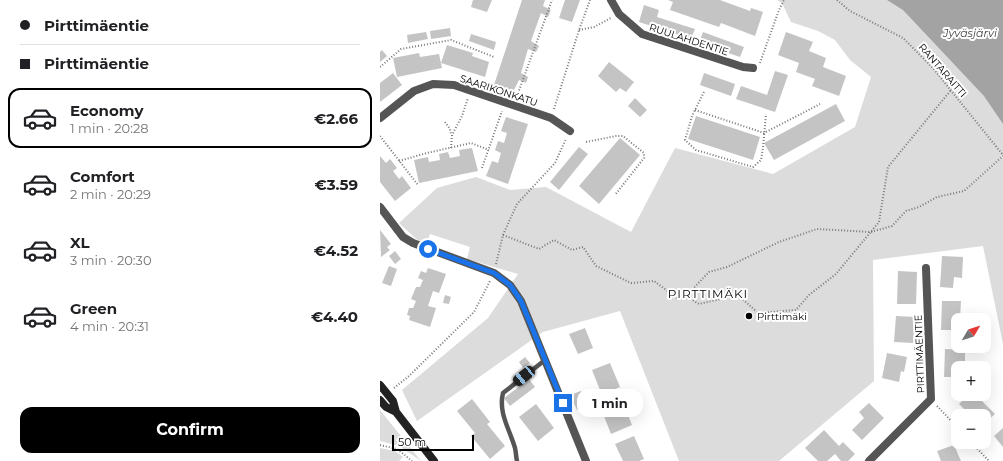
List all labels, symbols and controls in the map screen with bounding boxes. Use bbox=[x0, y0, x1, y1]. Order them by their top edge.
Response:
text: Pirttimäentie bbox=[44, 16, 149, 35]
street label: RUULAHDENTIE bbox=[647, 21, 731, 59]
water label: Jyväsjärvi bbox=[942, 26, 997, 40]
street label: RANTARAITTI bbox=[916, 41, 970, 100]
text: Pirttimäentie bbox=[44, 54, 149, 73]
street label: SAARIKONKATU bbox=[458, 72, 539, 109]
icon: car bbox=[22, 100, 58, 136]
text: Economy bbox=[70, 101, 143, 120]
text: €2.66 bbox=[314, 109, 358, 128]
text: 1 min · 20:28 bbox=[70, 120, 149, 136]
icon: car bbox=[22, 166, 58, 202]
text: Comfort bbox=[70, 167, 135, 186]
text: €3.59 bbox=[315, 175, 358, 194]
text: 2 min · 20:29 bbox=[70, 186, 151, 202]
icon: car bbox=[22, 232, 58, 268]
text: XL bbox=[70, 233, 89, 252]
route start bbox=[419, 240, 437, 258]
text: €4.52 bbox=[314, 241, 358, 260]
text: 3 min · 20:30 bbox=[70, 252, 152, 268]
district label: PIRTTIMÄKI bbox=[668, 286, 748, 301]
icon: car bbox=[22, 298, 58, 334]
text: Green bbox=[70, 299, 117, 318]
text: €4.40 bbox=[311, 307, 358, 326]
place label: Pirttimäki bbox=[757, 310, 807, 323]
marker: Pirttimäki bbox=[744, 311, 754, 321]
north arrow bbox=[951, 313, 991, 353]
map controls bbox=[951, 313, 991, 449]
street label: PIRTTIMÄENTIE bbox=[912, 314, 927, 394]
text: 4 min · 20:31 bbox=[70, 318, 149, 334]
button: + bbox=[951, 361, 991, 401]
car bbox=[511, 364, 537, 388]
callout: 1 min bbox=[577, 389, 643, 417]
route end bbox=[554, 394, 572, 412]
text: 1 min bbox=[592, 395, 628, 411]
button: Confirm bbox=[20, 407, 360, 453]
button: − bbox=[951, 409, 991, 449]
scale bar bbox=[392, 433, 474, 452]
text: 50 m bbox=[398, 435, 426, 449]

